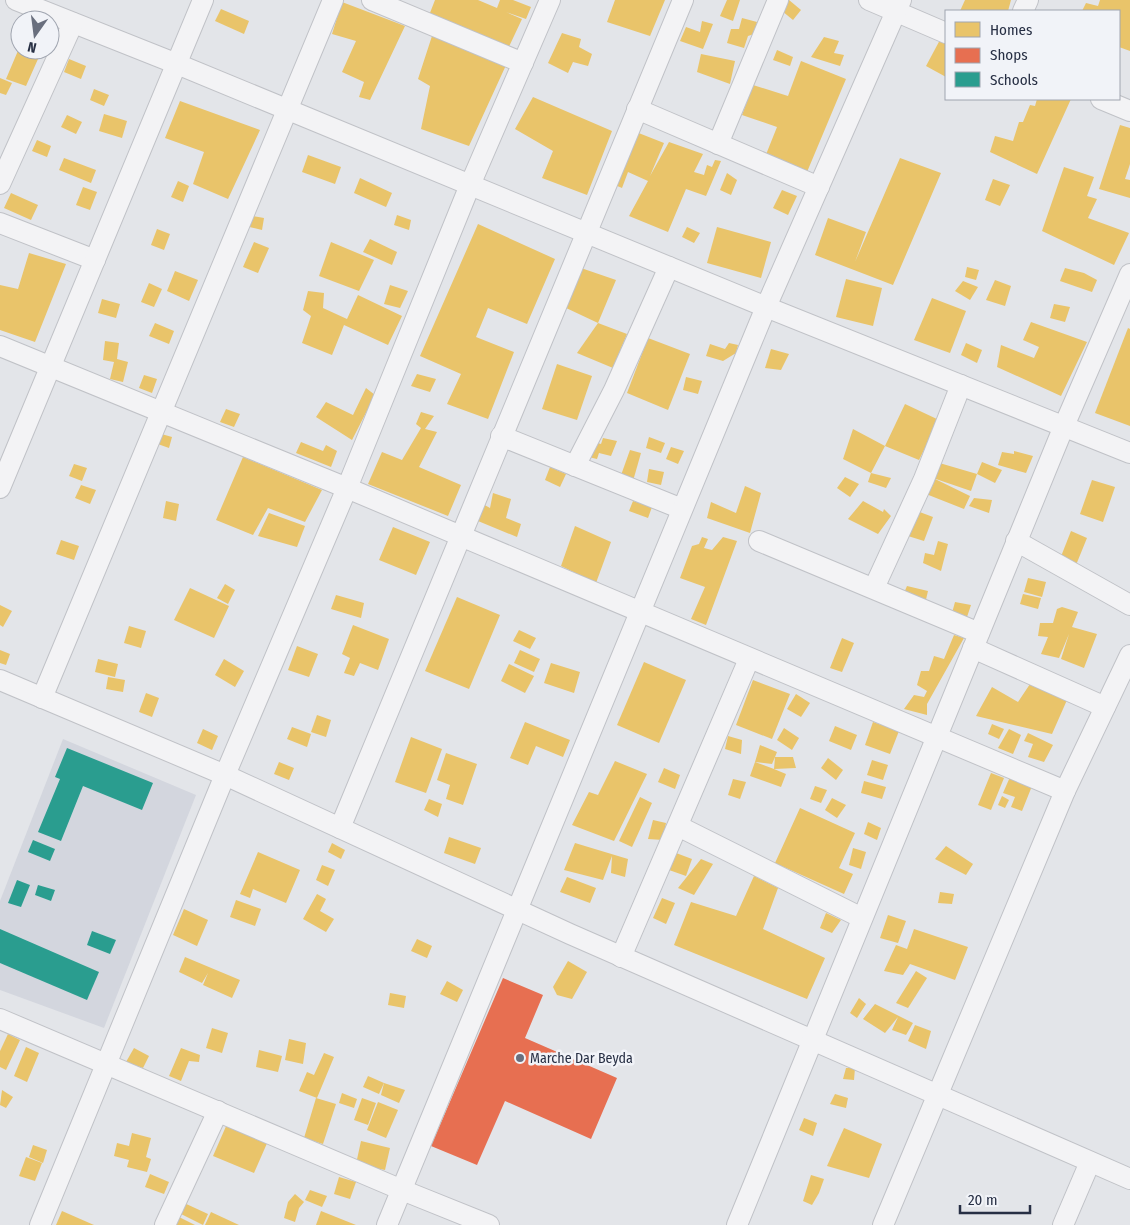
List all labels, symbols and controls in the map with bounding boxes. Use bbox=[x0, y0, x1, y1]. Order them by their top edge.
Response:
north arrow bbox=[10, 10, 60, 60]
legend bbox=[945, 10, 1120, 100]
text: Homes bbox=[990, 21, 1032, 39]
text: N bbox=[26, 38, 38, 56]
text: Shops bbox=[990, 46, 1028, 64]
text: Schools bbox=[990, 71, 1038, 89]
place label: Marche Dar Beyda bbox=[530, 1050, 633, 1067]
marker: Marche Dar Beyda bbox=[514, 1052, 526, 1064]
scale bar bbox=[960, 1182, 1030, 1214]
text: 20 m bbox=[968, 1191, 998, 1209]

